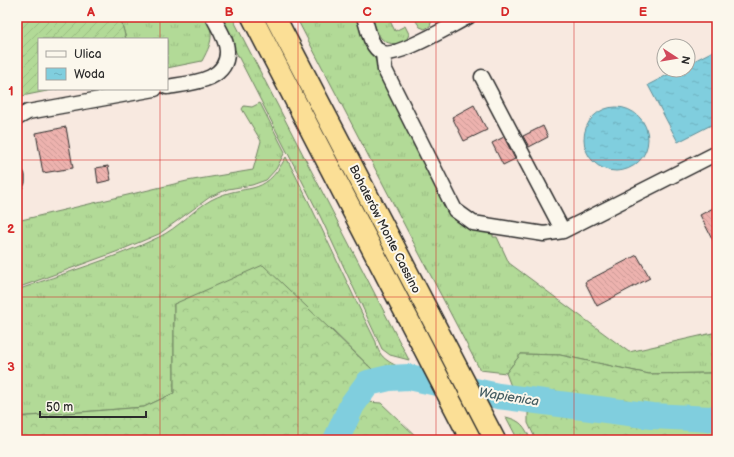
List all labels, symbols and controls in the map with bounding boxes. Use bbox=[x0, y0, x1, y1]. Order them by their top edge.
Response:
text: A bbox=[86, 4, 95, 20]
text: B bbox=[224, 4, 234, 20]
text: C bbox=[362, 4, 372, 20]
text: D bbox=[500, 4, 510, 20]
text: E bbox=[639, 4, 648, 20]
legend bbox=[38, 38, 168, 90]
north arrow bbox=[656, 38, 696, 78]
text: Ulica bbox=[74, 47, 102, 62]
text: N bbox=[678, 55, 693, 65]
text: Woda bbox=[74, 67, 105, 82]
text: 1 bbox=[8, 83, 14, 99]
street label: Bohaterów Monte Cassino bbox=[346, 162, 424, 296]
text: 2 bbox=[7, 221, 15, 237]
text: 3 bbox=[7, 359, 15, 375]
water label: Wapienica bbox=[478, 384, 540, 410]
scale bar bbox=[40, 393, 146, 419]
text: 50 m bbox=[46, 400, 73, 415]

